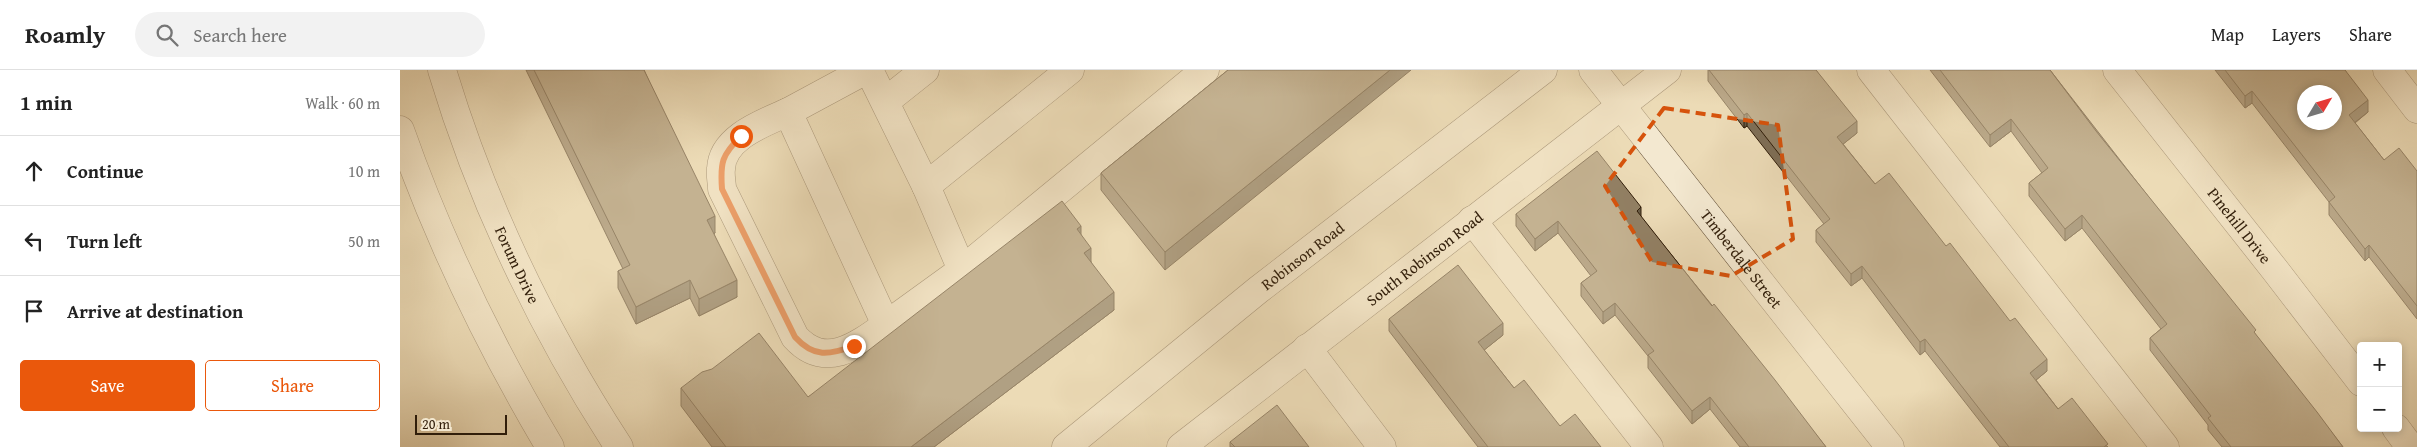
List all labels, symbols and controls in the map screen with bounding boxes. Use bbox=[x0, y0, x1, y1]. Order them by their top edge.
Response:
search box bbox=[135, 12, 485, 57]
text: Roamly bbox=[25, 17, 105, 52]
icon: search bbox=[153, 21, 181, 49]
text: Search here bbox=[193, 21, 287, 49]
text: Map bbox=[2211, 21, 2244, 48]
text: Layers bbox=[2272, 21, 2321, 48]
text: Share bbox=[2349, 21, 2392, 48]
north arrow bbox=[2297, 85, 2342, 130]
text: 1 min bbox=[20, 87, 72, 118]
text: Walk · 60 m bbox=[305, 91, 380, 115]
route start bbox=[730, 125, 753, 148]
icon: ahead bbox=[20, 157, 48, 185]
text: Continue bbox=[67, 157, 144, 185]
text: 10 m bbox=[348, 159, 380, 183]
street label: Pinehill Drive bbox=[2202, 182, 2278, 269]
street label: Timberdale Street bbox=[1695, 204, 1789, 314]
street label: South Robinson Road bbox=[1361, 205, 1488, 311]
street label: Robinson Road bbox=[1256, 216, 1349, 296]
street label: Forum Drive bbox=[489, 222, 546, 308]
icon: left bbox=[20, 227, 48, 255]
text: Turn left bbox=[67, 227, 142, 255]
text: 50 m bbox=[348, 229, 380, 253]
icon: arrive bbox=[20, 297, 48, 325]
text: Arrive at destination bbox=[67, 297, 243, 325]
route end bbox=[843, 335, 866, 358]
map controls bbox=[2357, 342, 2402, 432]
button: + bbox=[2357, 342, 2402, 387]
button: Save bbox=[20, 360, 195, 411]
button: Share bbox=[205, 360, 380, 411]
button: − bbox=[2357, 387, 2402, 432]
scale bar bbox=[415, 412, 508, 435]
text: 20 m bbox=[422, 414, 450, 434]

